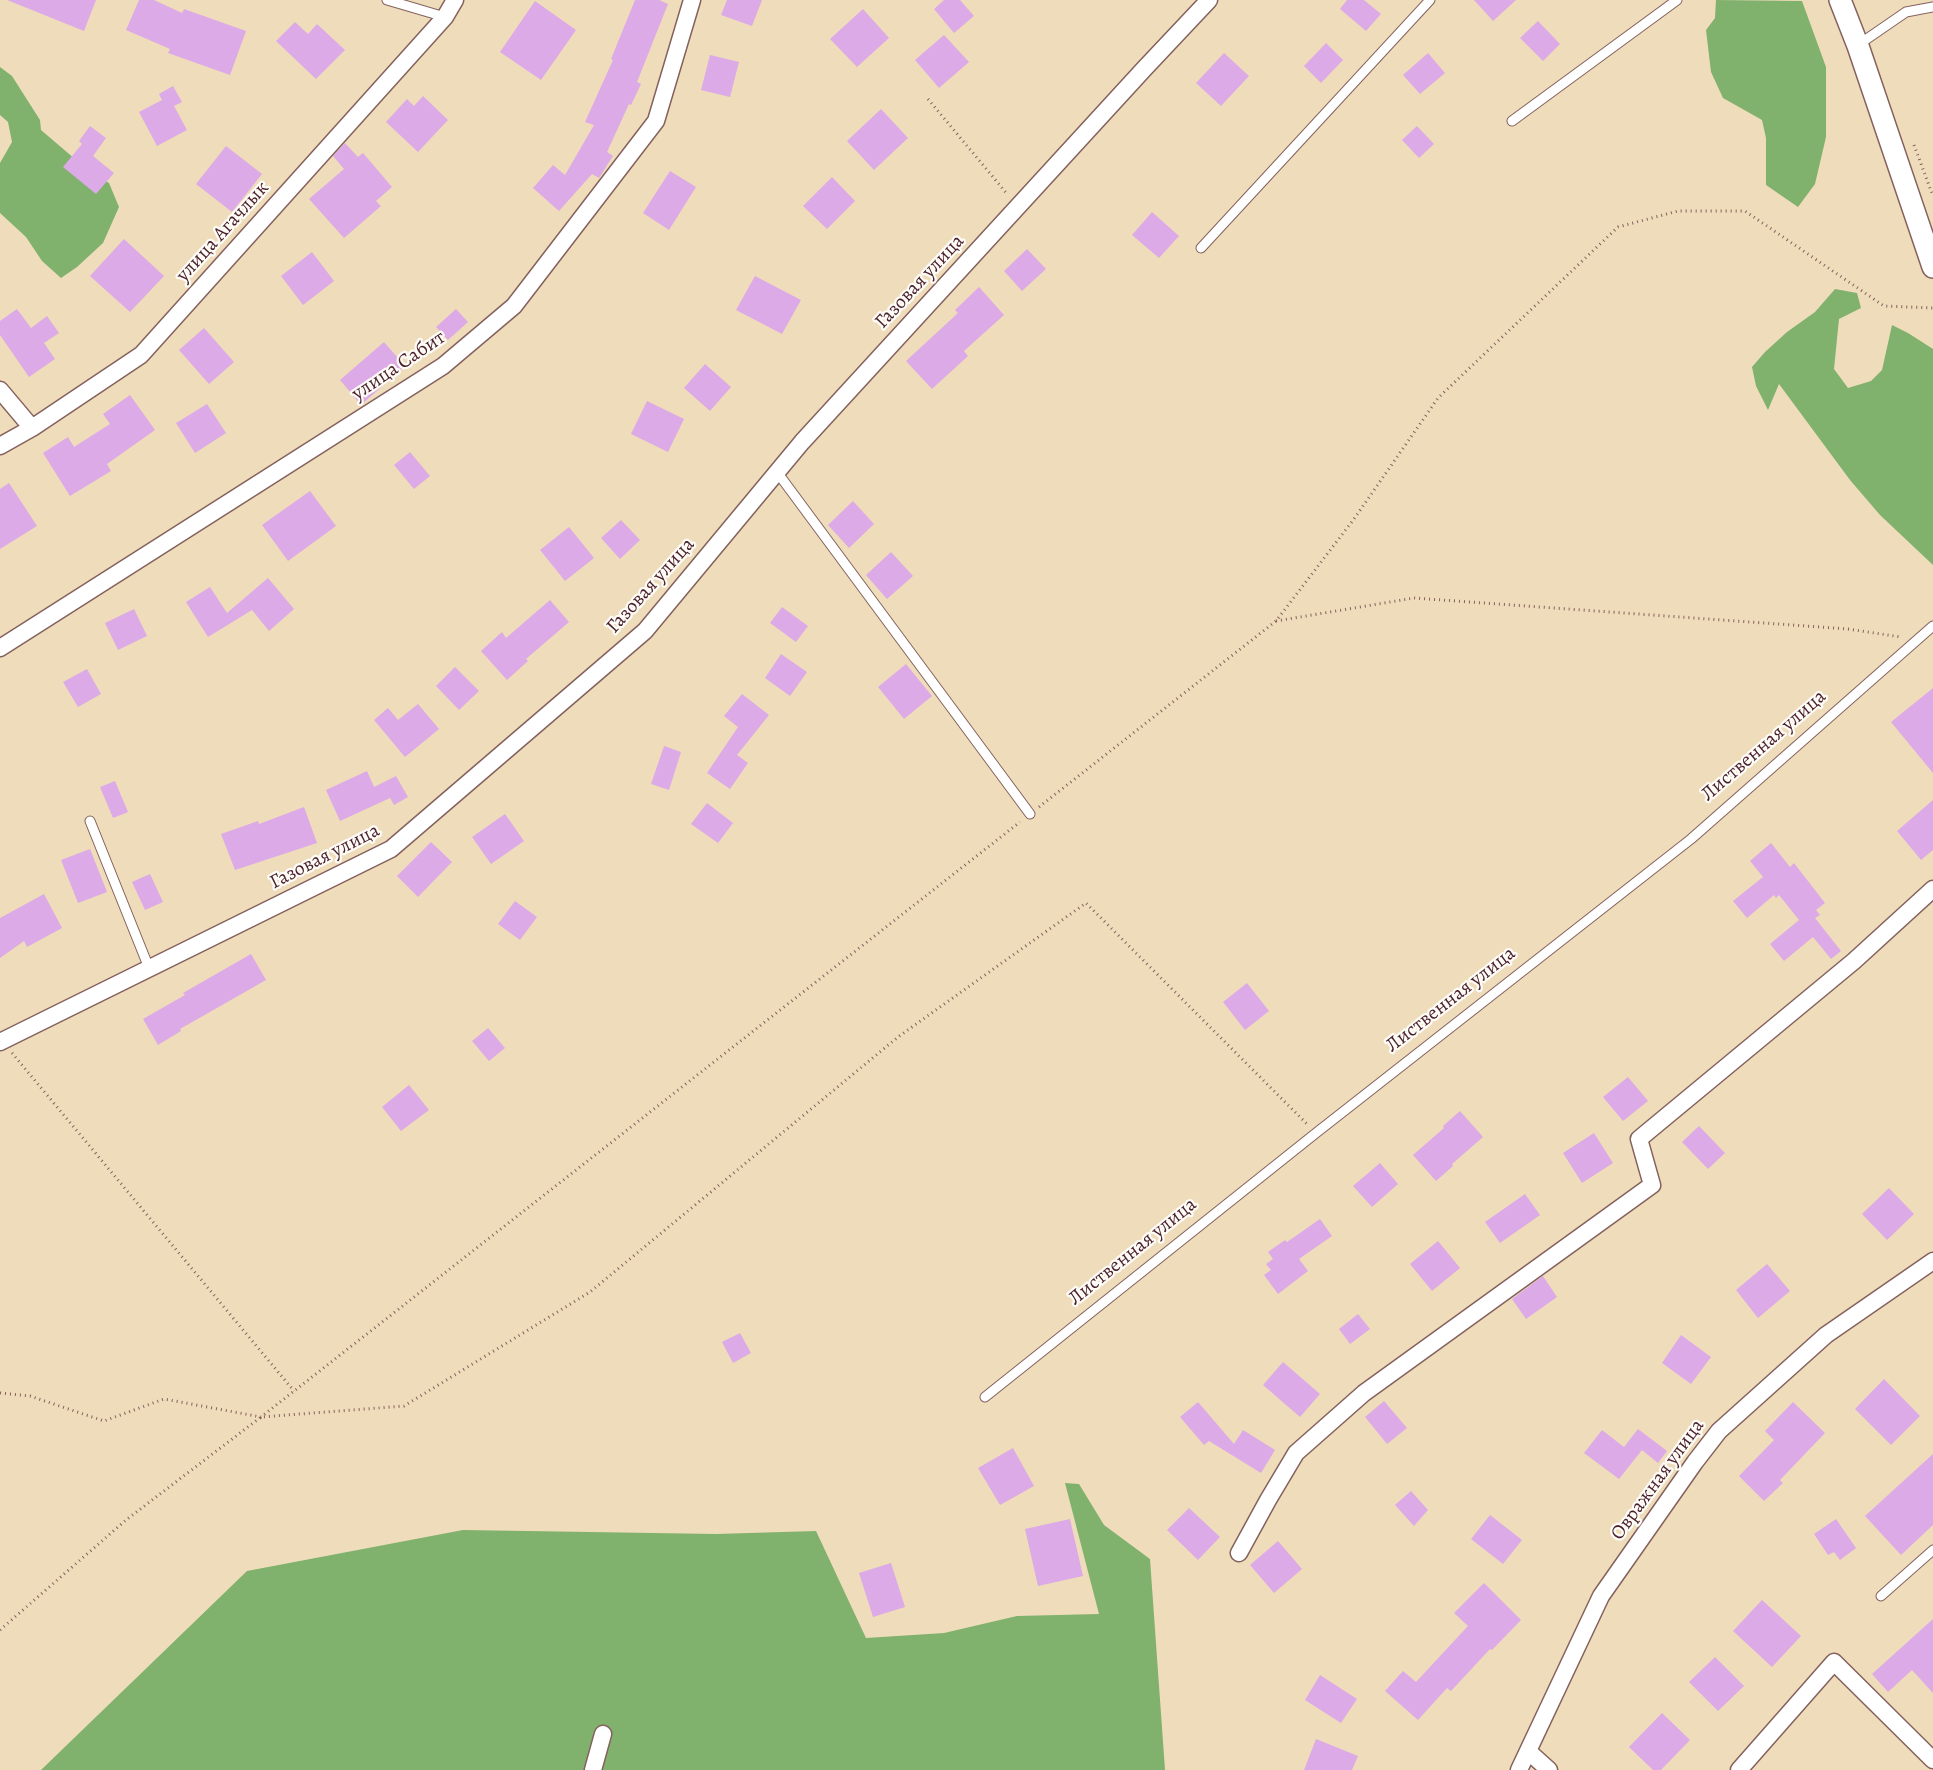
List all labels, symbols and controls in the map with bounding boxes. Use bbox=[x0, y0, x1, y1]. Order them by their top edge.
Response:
street label: улица Агачлык bbox=[172, 177, 274, 287]
street label: Газовая улица bbox=[870, 230, 970, 334]
street label: улица Сабит bbox=[348, 326, 450, 406]
street label: Газовая улица bbox=[602, 533, 700, 639]
street label: Лиственная улица bbox=[1697, 685, 1831, 807]
street label: Газовая улица bbox=[266, 819, 384, 895]
street label: Лиственная улица bbox=[1381, 942, 1521, 1058]
street label: Лиственная улица bbox=[1064, 1193, 1202, 1311]
street label: Овражная улица bbox=[1606, 1415, 1710, 1545]

